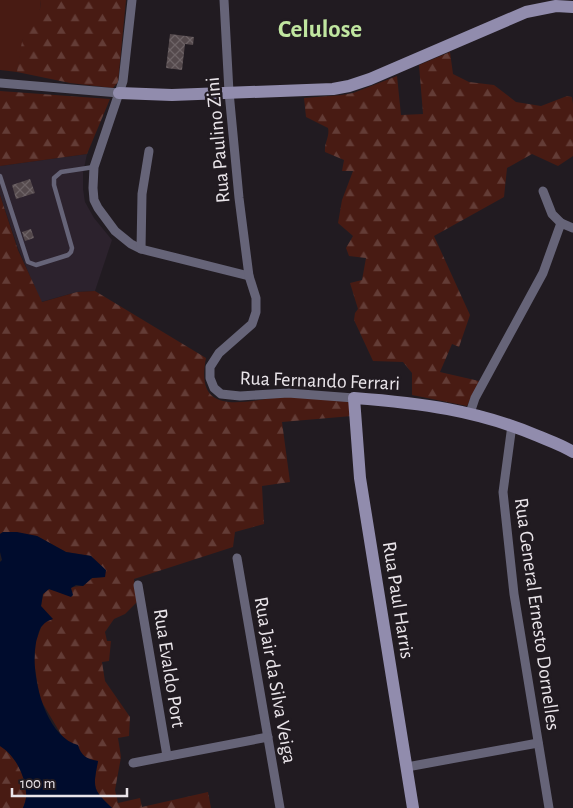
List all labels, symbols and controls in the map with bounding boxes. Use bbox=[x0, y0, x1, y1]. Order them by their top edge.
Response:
district label: Celulose bbox=[278, 17, 362, 42]
street label: Rua Paulino Zini bbox=[203, 76, 233, 204]
street label: Rua Fernando Ferrari bbox=[239, 368, 401, 394]
street label: Rua General Ernesto Dornelles bbox=[511, 497, 563, 732]
street label: Rua Paul Harris bbox=[379, 540, 417, 660]
street label: Rua Jair da Silva Veiga bbox=[250, 595, 300, 765]
street label: Rua Evaldo Port bbox=[150, 607, 188, 730]
scale bar bbox=[12, 766, 128, 798]
text: 100 m bbox=[20, 776, 55, 791]

